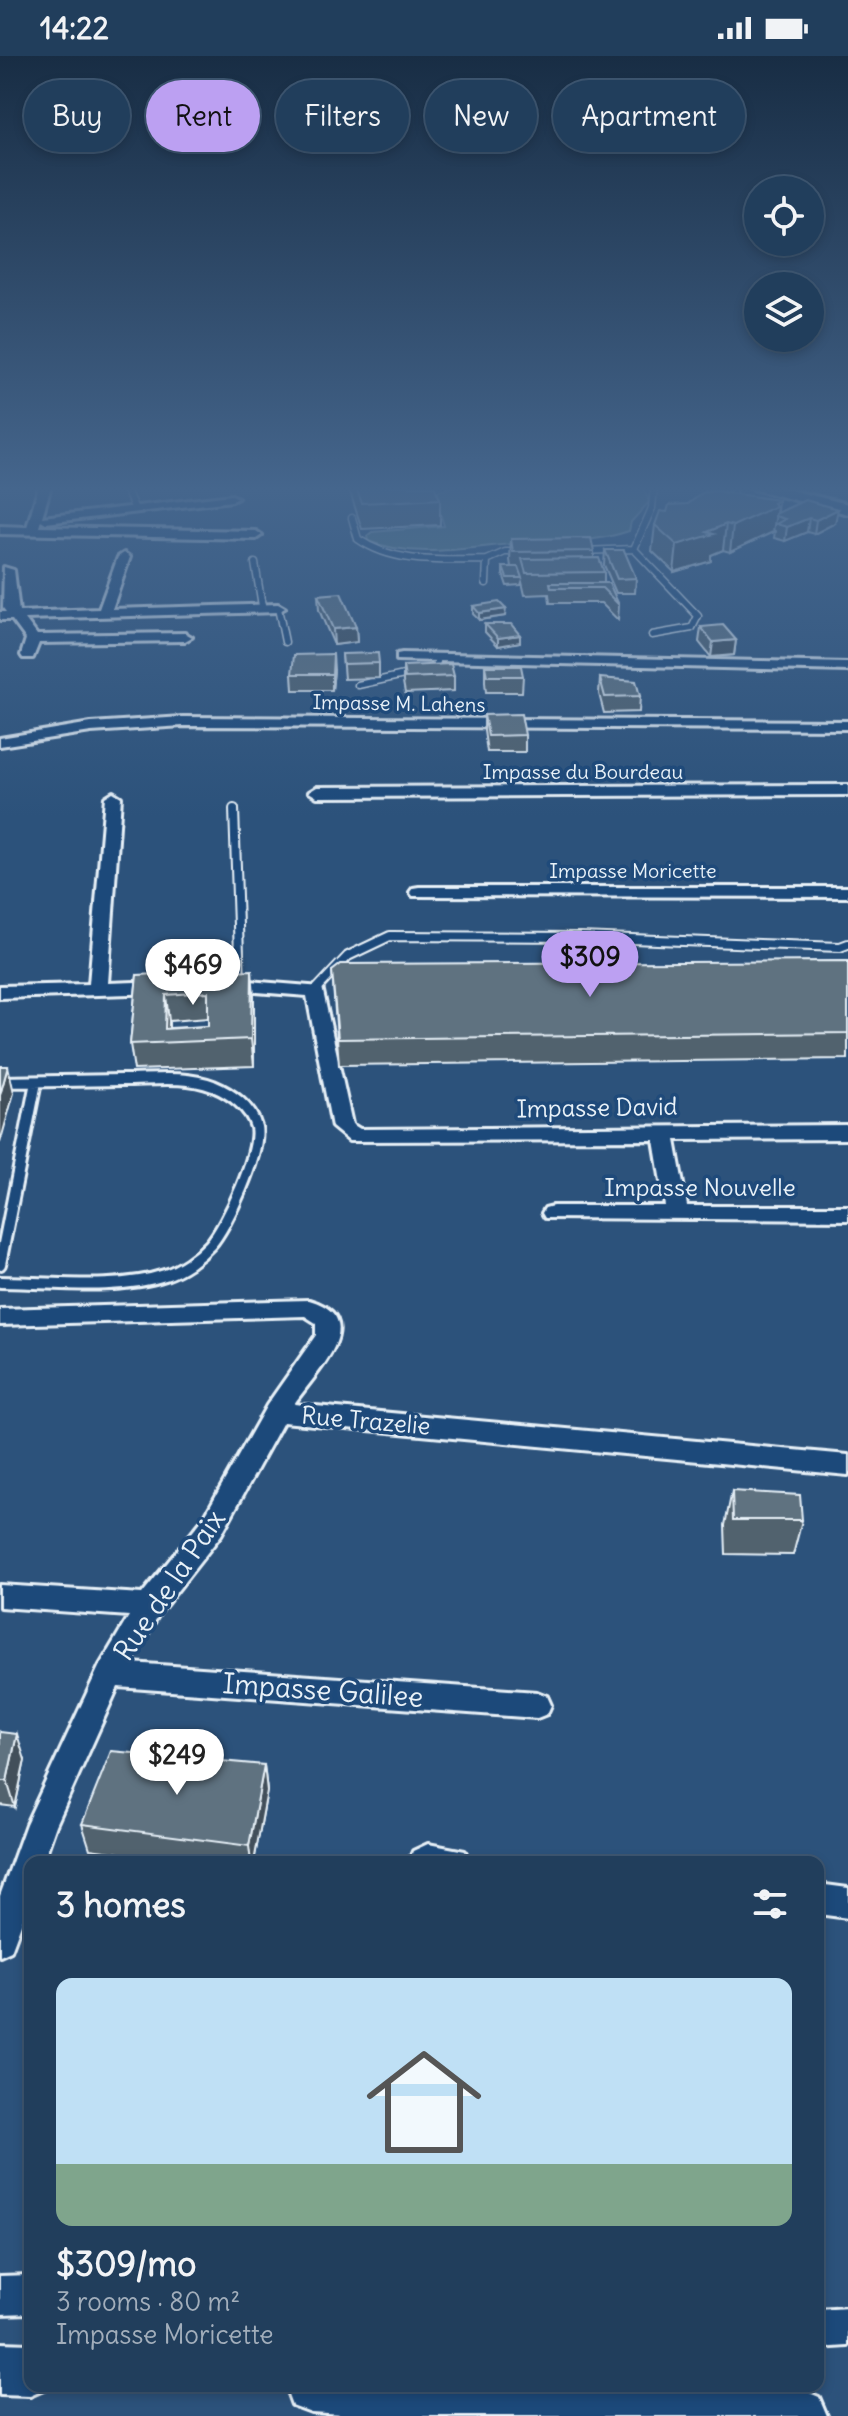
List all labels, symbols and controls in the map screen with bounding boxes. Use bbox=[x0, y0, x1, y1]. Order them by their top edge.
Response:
text: 14:22 bbox=[40, 9, 109, 47]
chip: Buy bbox=[24, 80, 130, 152]
chip: Rent bbox=[146, 80, 260, 152]
chip: Filters bbox=[276, 80, 409, 152]
chip: New bbox=[425, 80, 537, 152]
chip: Apartment bbox=[553, 80, 745, 152]
map controls bbox=[744, 176, 824, 352]
button: locate bbox=[744, 176, 824, 256]
button: layers bbox=[744, 272, 824, 352]
street label: Impasse M. Lahens bbox=[312, 689, 486, 717]
street label: Impasse du Bourdeau bbox=[483, 759, 683, 784]
street label: Impasse Moricette bbox=[549, 858, 717, 883]
pin: $309 bbox=[543, 931, 637, 999]
pin: $469 bbox=[146, 939, 240, 1007]
text: $309 bbox=[559, 940, 621, 973]
text: $469 bbox=[163, 948, 223, 981]
street label: Impasse David bbox=[516, 1091, 678, 1123]
street label: Impasse Nouvelle bbox=[604, 1172, 796, 1202]
street label: Rue Trazelie bbox=[300, 1399, 432, 1441]
street label: Rue de la Paix bbox=[105, 1502, 233, 1668]
street label: Impasse Galilee bbox=[222, 1665, 424, 1715]
pin: $249 bbox=[130, 1729, 224, 1797]
text: $249 bbox=[148, 1738, 206, 1771]
icon: filters bbox=[748, 1882, 792, 1926]
text: 3 homes bbox=[56, 1883, 186, 1926]
icon: home bbox=[352, 2030, 496, 2174]
text: $309/mo bbox=[56, 2242, 196, 2285]
text: 3 rooms · 80 m² bbox=[56, 2285, 240, 2318]
text: Impasse Moricette bbox=[56, 2318, 273, 2351]

